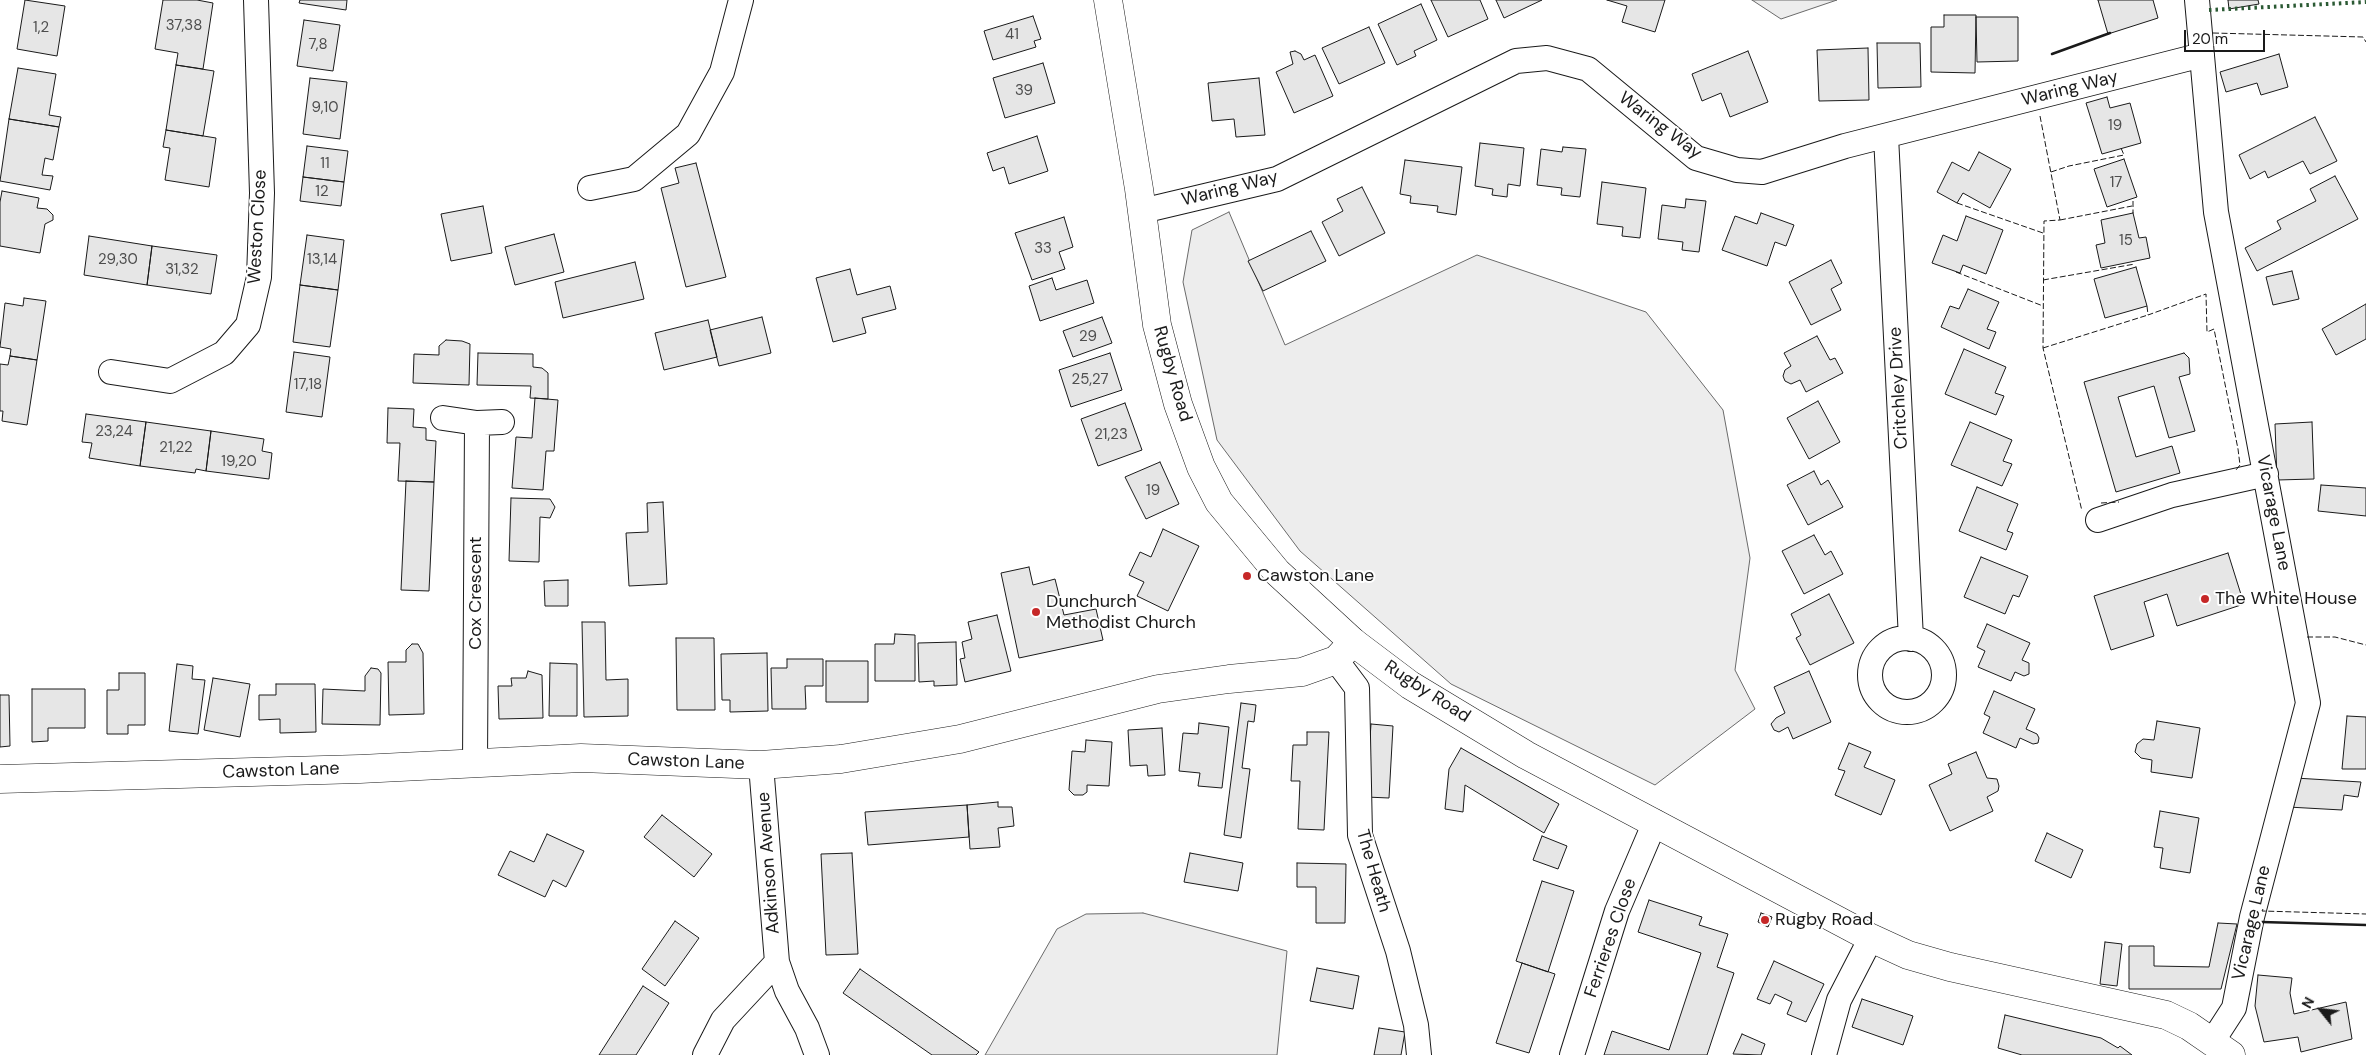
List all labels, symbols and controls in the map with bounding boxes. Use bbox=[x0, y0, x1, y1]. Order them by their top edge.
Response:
house number: 37,38 bbox=[166, 17, 202, 35]
house number: 1,2 bbox=[33, 19, 49, 37]
scale bar bbox=[2186, 20, 2267, 52]
house number: 41 bbox=[1005, 26, 1019, 44]
text: 20 m bbox=[2192, 29, 2228, 49]
house number: 7,8 bbox=[308, 36, 328, 54]
street label: Waring Way bbox=[2020, 67, 2120, 111]
house number: 39 bbox=[1015, 82, 1033, 100]
street label: Waring Way bbox=[1614, 88, 1706, 164]
house number: 9,10 bbox=[311, 99, 339, 117]
house number: 19 bbox=[2108, 117, 2122, 135]
house number: 11 bbox=[320, 155, 330, 173]
street label: Waring Way bbox=[1180, 167, 1280, 211]
street label: Weston Close bbox=[244, 169, 272, 285]
house number: 17 bbox=[2110, 174, 2122, 192]
house number: 12 bbox=[315, 183, 329, 201]
house number: 15 bbox=[2119, 232, 2133, 250]
house number: 33 bbox=[1034, 240, 1052, 258]
house number: 29,30 bbox=[98, 251, 138, 269]
house number: 13,14 bbox=[307, 251, 337, 269]
house number: 31,32 bbox=[165, 261, 199, 279]
street label: Rugby Road bbox=[1148, 324, 1196, 424]
street label: Critchley Drive bbox=[1885, 326, 1913, 450]
house number: 29 bbox=[1079, 328, 1097, 346]
house number: 25,27 bbox=[1072, 371, 1108, 389]
house number: 17,18 bbox=[294, 376, 322, 394]
house number: 23,24 bbox=[95, 423, 133, 441]
house number: 21,23 bbox=[1094, 426, 1128, 444]
house number: 21,22 bbox=[159, 439, 193, 457]
house number: 19,20 bbox=[221, 453, 257, 471]
street label: Vicarage Lane bbox=[2251, 453, 2295, 573]
house number: 19 bbox=[1146, 482, 1160, 500]
street label: Cox Crescent bbox=[465, 536, 487, 650]
place label: Cawston Lane bbox=[1257, 565, 1374, 587]
marker: Cawston Lane bbox=[1241, 570, 1253, 582]
place label: The White House bbox=[2215, 588, 2357, 610]
place label: Dunchurch Methodist Church bbox=[1046, 591, 1196, 634]
marker: The White House bbox=[2199, 593, 2211, 605]
marker: Dunchurch Methodist Church bbox=[1030, 606, 1042, 618]
street label: Rugby Road bbox=[1380, 656, 1474, 728]
street label: Cawston Lane bbox=[627, 749, 745, 775]
street label: Cawston Lane bbox=[222, 758, 340, 784]
street label: Adkinson Avenue bbox=[753, 791, 785, 935]
street label: The Heath bbox=[1351, 827, 1395, 915]
street label: Vicarage Lane bbox=[2228, 863, 2276, 983]
street label: Ferrieres Close bbox=[1581, 876, 1641, 1000]
place label: Rugby Road bbox=[1775, 909, 1873, 931]
marker: Rugby Road bbox=[1759, 914, 1771, 926]
north arrow bbox=[2296, 985, 2346, 1035]
text: N bbox=[2298, 994, 2318, 1012]

